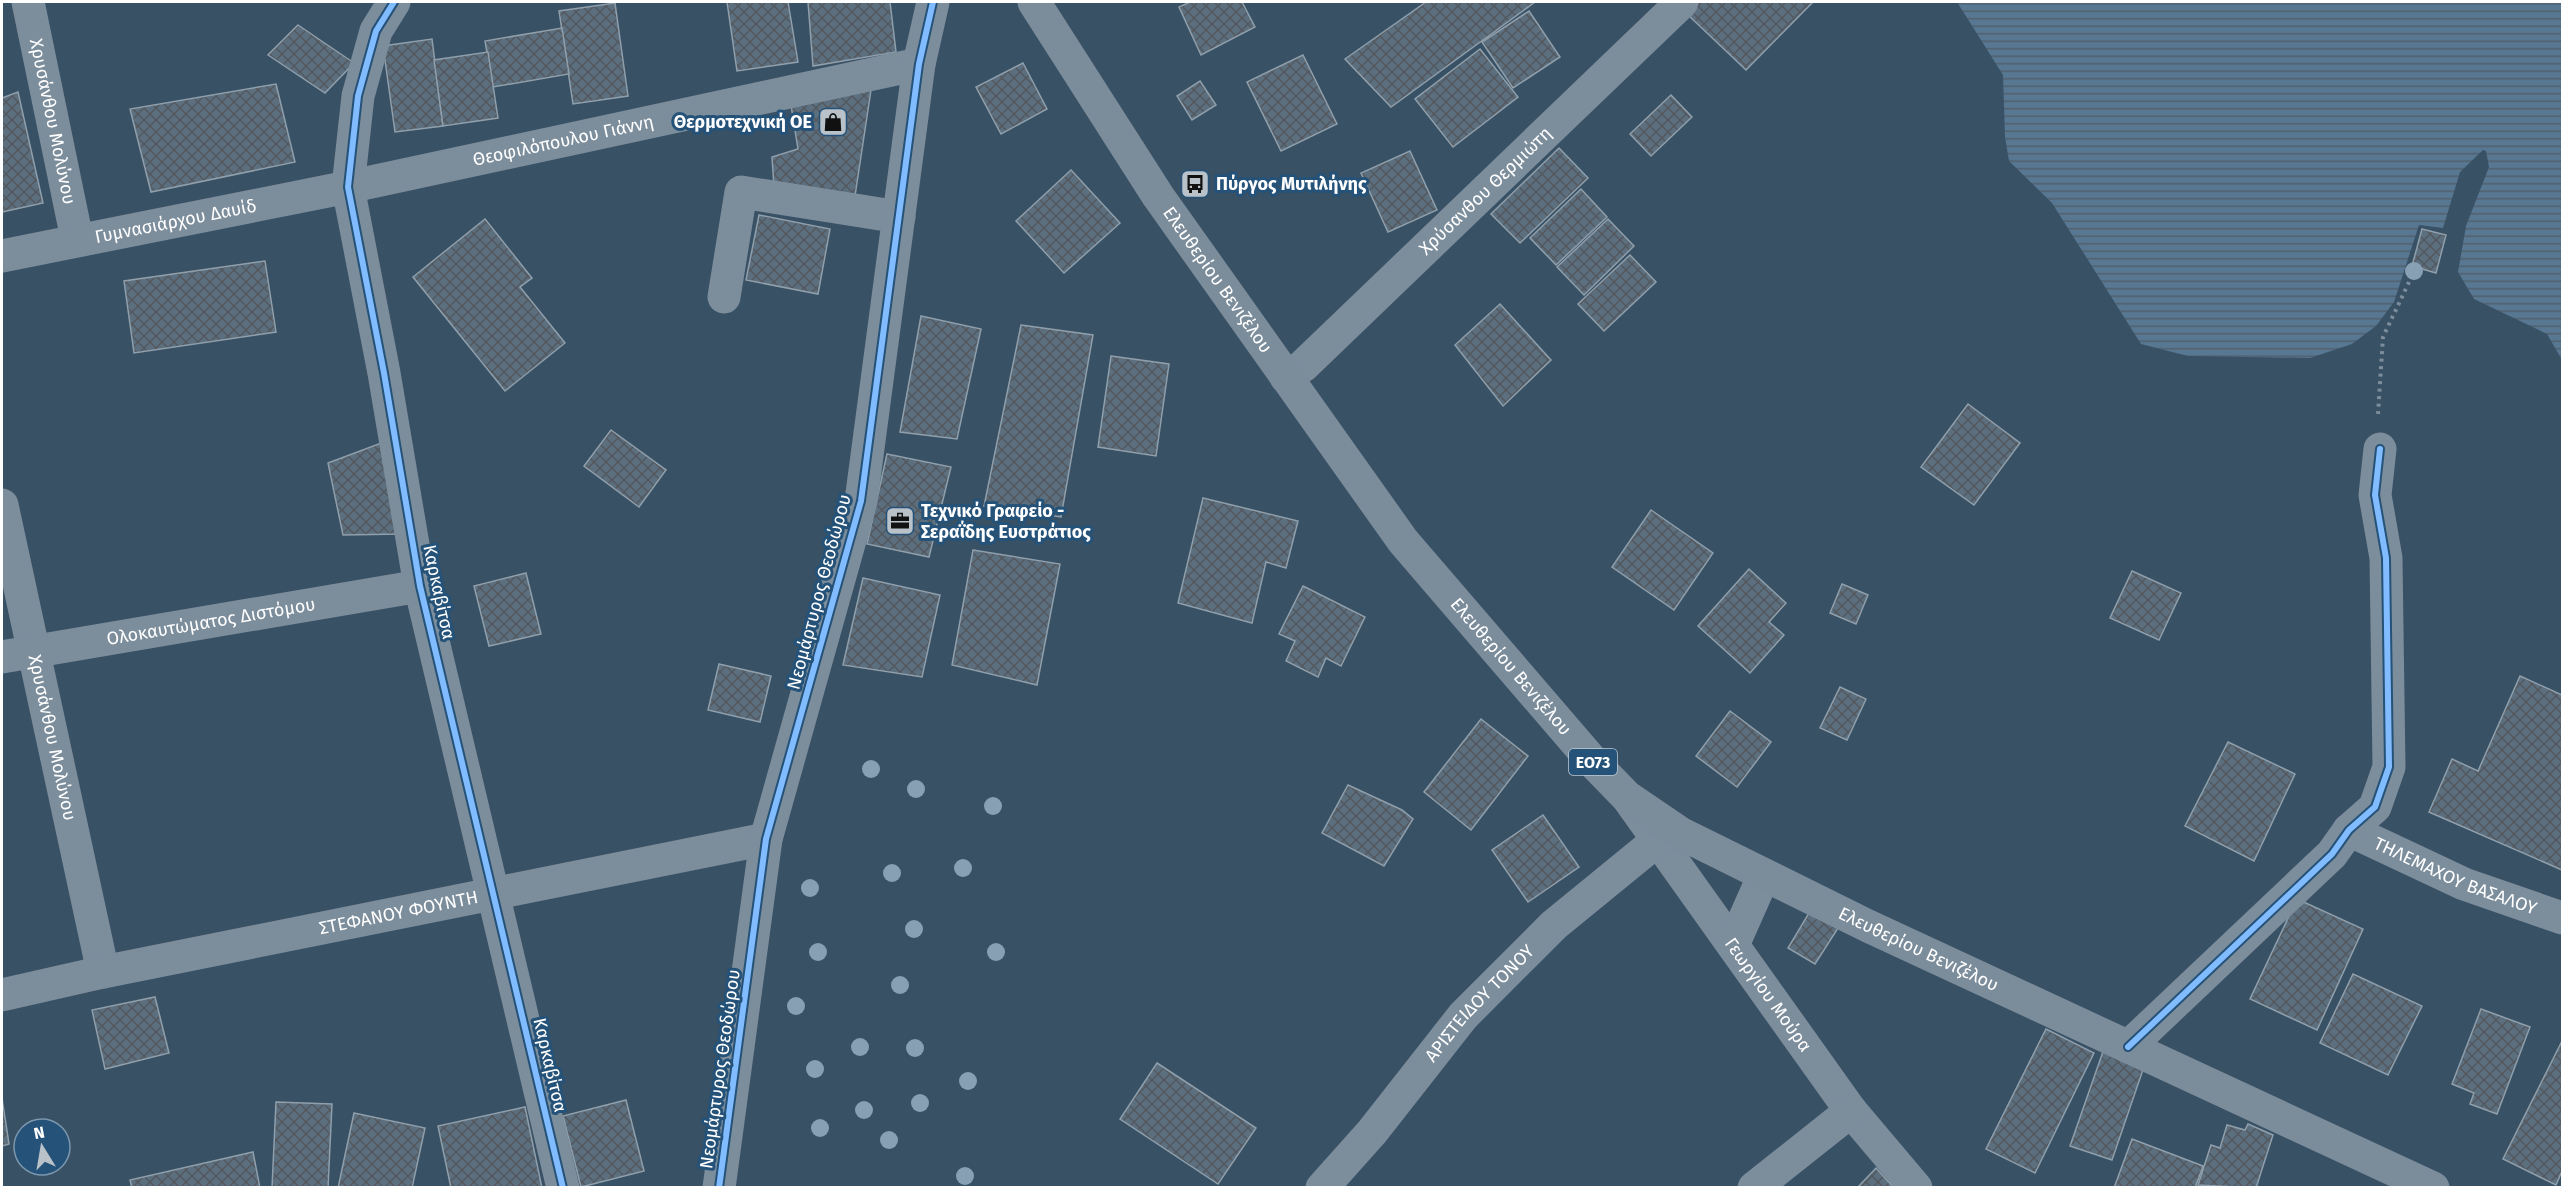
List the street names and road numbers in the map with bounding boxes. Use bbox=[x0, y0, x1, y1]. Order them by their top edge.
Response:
street label: Χρυσάνθου Μολύνου bbox=[25, 37, 81, 206]
street label: Θεοφιλόπουλου Γιάννη bbox=[471, 110, 656, 171]
street label: Χρύσανθου Θερμιώτη bbox=[1414, 122, 1556, 260]
street label: Γυμνασιάρχου Δαυίδ bbox=[93, 195, 258, 248]
street label: Ελευθερίου Βενιζέλου bbox=[1158, 202, 1277, 357]
street label: Νεομάρτυρος Θεοδώρου bbox=[782, 492, 856, 692]
street label: Καρκαβίτσα bbox=[418, 543, 460, 641]
street label: Ολοκαυτώματος Διστόμου bbox=[105, 593, 317, 650]
street label: Ελευθερίου Βενιζέλου bbox=[1446, 593, 1576, 740]
street label: Χρυσάνθου Μολύνου bbox=[24, 653, 81, 823]
road number: ΕΟ73 bbox=[1569, 749, 1617, 775]
street label: ΤΗΛΕΜΑΧΟΥ ΒΑΣΑΛΟΥ bbox=[2370, 832, 2540, 919]
street label: ΣΤΕΦΑΝΟΥ ΦΟΥΝΤΗ bbox=[317, 886, 480, 939]
street label: Ελευθερίου Βενιζέλου bbox=[1835, 902, 2002, 996]
street label: Γεωργίου Μούρα bbox=[1720, 933, 1816, 1056]
street label: ΑΡΙΣΤΕΙΔΟΥ ΤΟΝΟΥ bbox=[1420, 940, 1539, 1066]
street label: Νεομάρτυρος Θεοδώρου bbox=[695, 968, 745, 1170]
street label: Καρκαβίτσα bbox=[528, 1016, 572, 1114]

